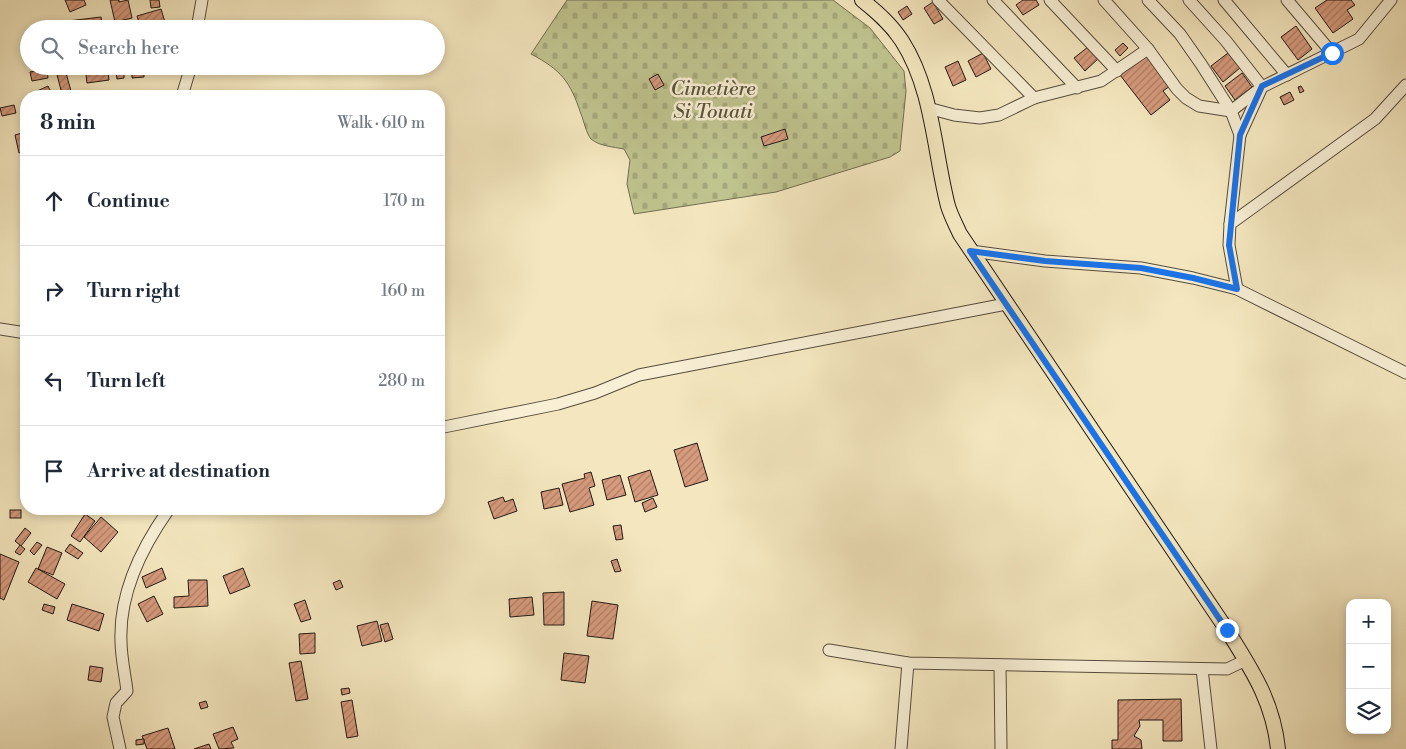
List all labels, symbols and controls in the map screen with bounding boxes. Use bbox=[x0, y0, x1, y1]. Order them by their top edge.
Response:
search box bbox=[20, 20, 445, 75]
icon: search bbox=[38, 34, 66, 62]
text: Search here bbox=[78, 36, 179, 60]
route start bbox=[1321, 42, 1344, 65]
park label: Cimetière Si Touati bbox=[670, 77, 756, 125]
text: 8 min bbox=[40, 110, 95, 136]
text: Walk · 610 m bbox=[338, 113, 425, 133]
icon: ahead bbox=[40, 187, 68, 215]
text: Continue bbox=[87, 189, 170, 213]
text: 170 m bbox=[383, 191, 425, 211]
icon: right bbox=[40, 277, 68, 305]
text: Turn right bbox=[87, 279, 180, 303]
text: 160 m bbox=[381, 281, 425, 301]
icon: left bbox=[40, 367, 68, 395]
text: Turn left bbox=[87, 369, 166, 393]
text: 280 m bbox=[378, 371, 425, 391]
icon: arrive bbox=[40, 457, 68, 485]
text: Arrive at destination bbox=[87, 459, 270, 483]
map controls bbox=[1346, 599, 1391, 734]
button: + bbox=[1346, 599, 1391, 644]
route end bbox=[1216, 619, 1239, 642]
button: − bbox=[1346, 644, 1391, 689]
button: layers bbox=[1346, 689, 1391, 734]

